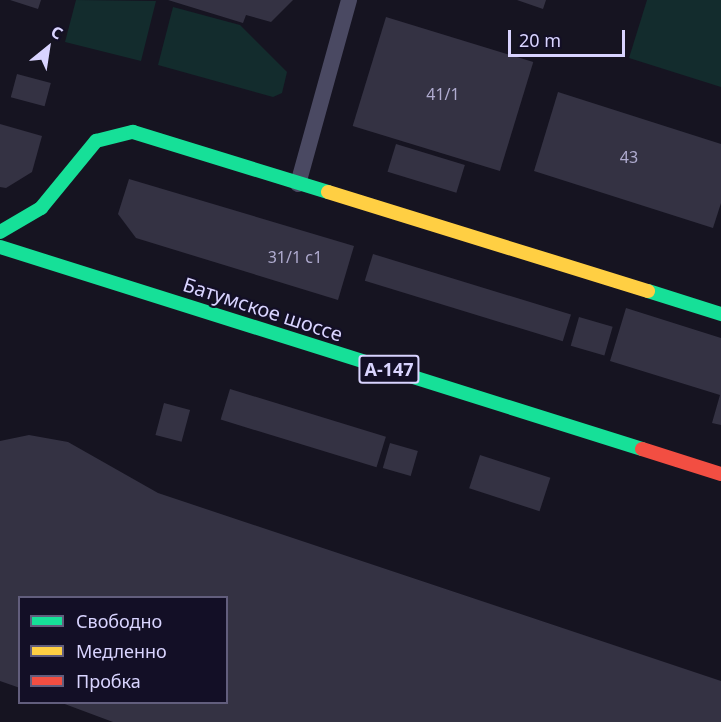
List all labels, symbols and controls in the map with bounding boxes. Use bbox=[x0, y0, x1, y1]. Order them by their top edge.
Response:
north arrow bbox=[18, 18, 78, 78]
scale bar bbox=[511, 18, 628, 56]
text: С bbox=[47, 20, 67, 45]
text: 20 m bbox=[519, 28, 561, 52]
house number: 41/1 bbox=[426, 84, 460, 104]
house number: 43 bbox=[620, 147, 638, 167]
house number: 31/1 с1 bbox=[268, 247, 322, 267]
street label: Батумское шоссе bbox=[180, 272, 346, 346]
road number: А-147 bbox=[358, 354, 420, 384]
legend bbox=[18, 596, 228, 704]
text: Свободно bbox=[76, 609, 162, 633]
text: Медленно bbox=[76, 639, 167, 663]
text: Пробка bbox=[76, 669, 141, 693]

